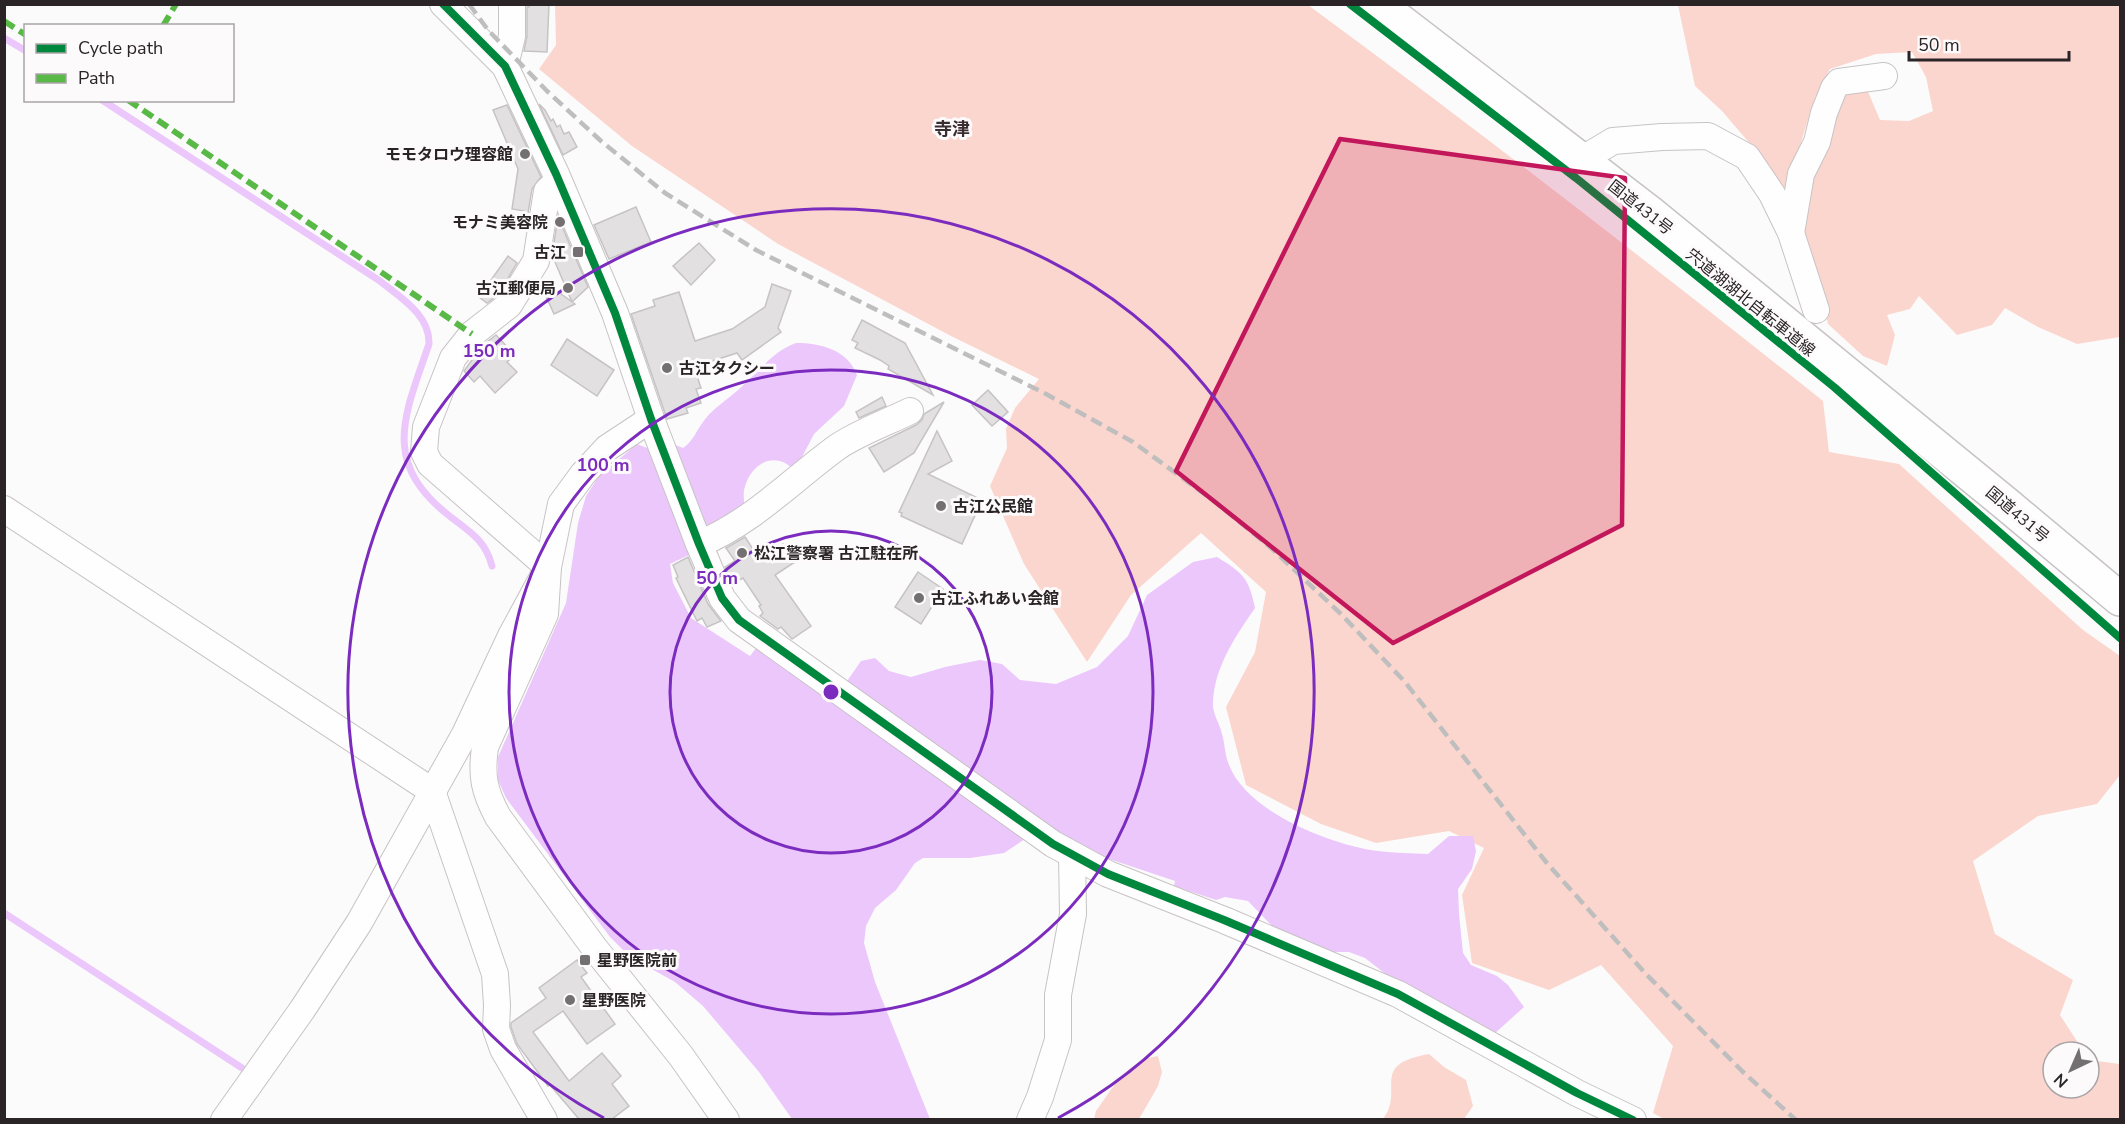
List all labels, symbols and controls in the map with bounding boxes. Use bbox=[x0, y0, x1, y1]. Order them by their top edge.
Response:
legend bbox=[24, 24, 234, 102]
scale bar bbox=[1909, 24, 2070, 62]
text: 50 m bbox=[1918, 33, 1960, 57]
text: Cycle path bbox=[78, 36, 163, 60]
text: Path bbox=[78, 66, 115, 90]
district label: 寺津 bbox=[934, 117, 970, 141]
place label: モモタロウ理容館 bbox=[385, 144, 513, 166]
marker: モモタロウ理容館 bbox=[518, 147, 532, 161]
street label: 国道431号 bbox=[1603, 175, 1677, 240]
place label: モナミ美容院 bbox=[452, 212, 548, 234]
marker: モナミ美容院 bbox=[553, 215, 567, 229]
place label: 古江 bbox=[534, 242, 566, 264]
street label: 宍道湖湖北自転車道線 bbox=[1681, 244, 1819, 362]
marker: 古江 bbox=[571, 245, 585, 259]
place label: 古江郵便局 bbox=[476, 278, 556, 300]
marker: 古江郵便局 bbox=[561, 281, 575, 295]
text: 150 m bbox=[462, 339, 516, 363]
place label: 古江タクシー bbox=[679, 358, 775, 380]
marker: 古江タクシー bbox=[660, 361, 674, 375]
text: 100 m bbox=[576, 453, 630, 477]
street label: 国道431号 bbox=[1981, 482, 2054, 548]
place label: 古江公民館 bbox=[953, 496, 1033, 518]
marker: 古江公民館 bbox=[934, 499, 948, 513]
place label: 松江警察署 古江駐在所 bbox=[754, 543, 918, 565]
marker: 松江警察署 古江駐在所 bbox=[735, 546, 749, 560]
text: 50 m bbox=[696, 566, 738, 590]
place label: 古江ふれあい会館 bbox=[931, 588, 1059, 610]
marker: 古江ふれあい会館 bbox=[912, 591, 926, 605]
centre of rings bbox=[821, 682, 841, 702]
place label: 星野医院前 bbox=[597, 950, 677, 972]
marker: 星野医院前 bbox=[578, 953, 592, 967]
place label: 星野医院 bbox=[582, 990, 646, 1012]
marker: 星野医院 bbox=[563, 993, 577, 1007]
north arrow bbox=[2041, 1040, 2101, 1100]
text: N bbox=[2049, 1068, 2073, 1092]

